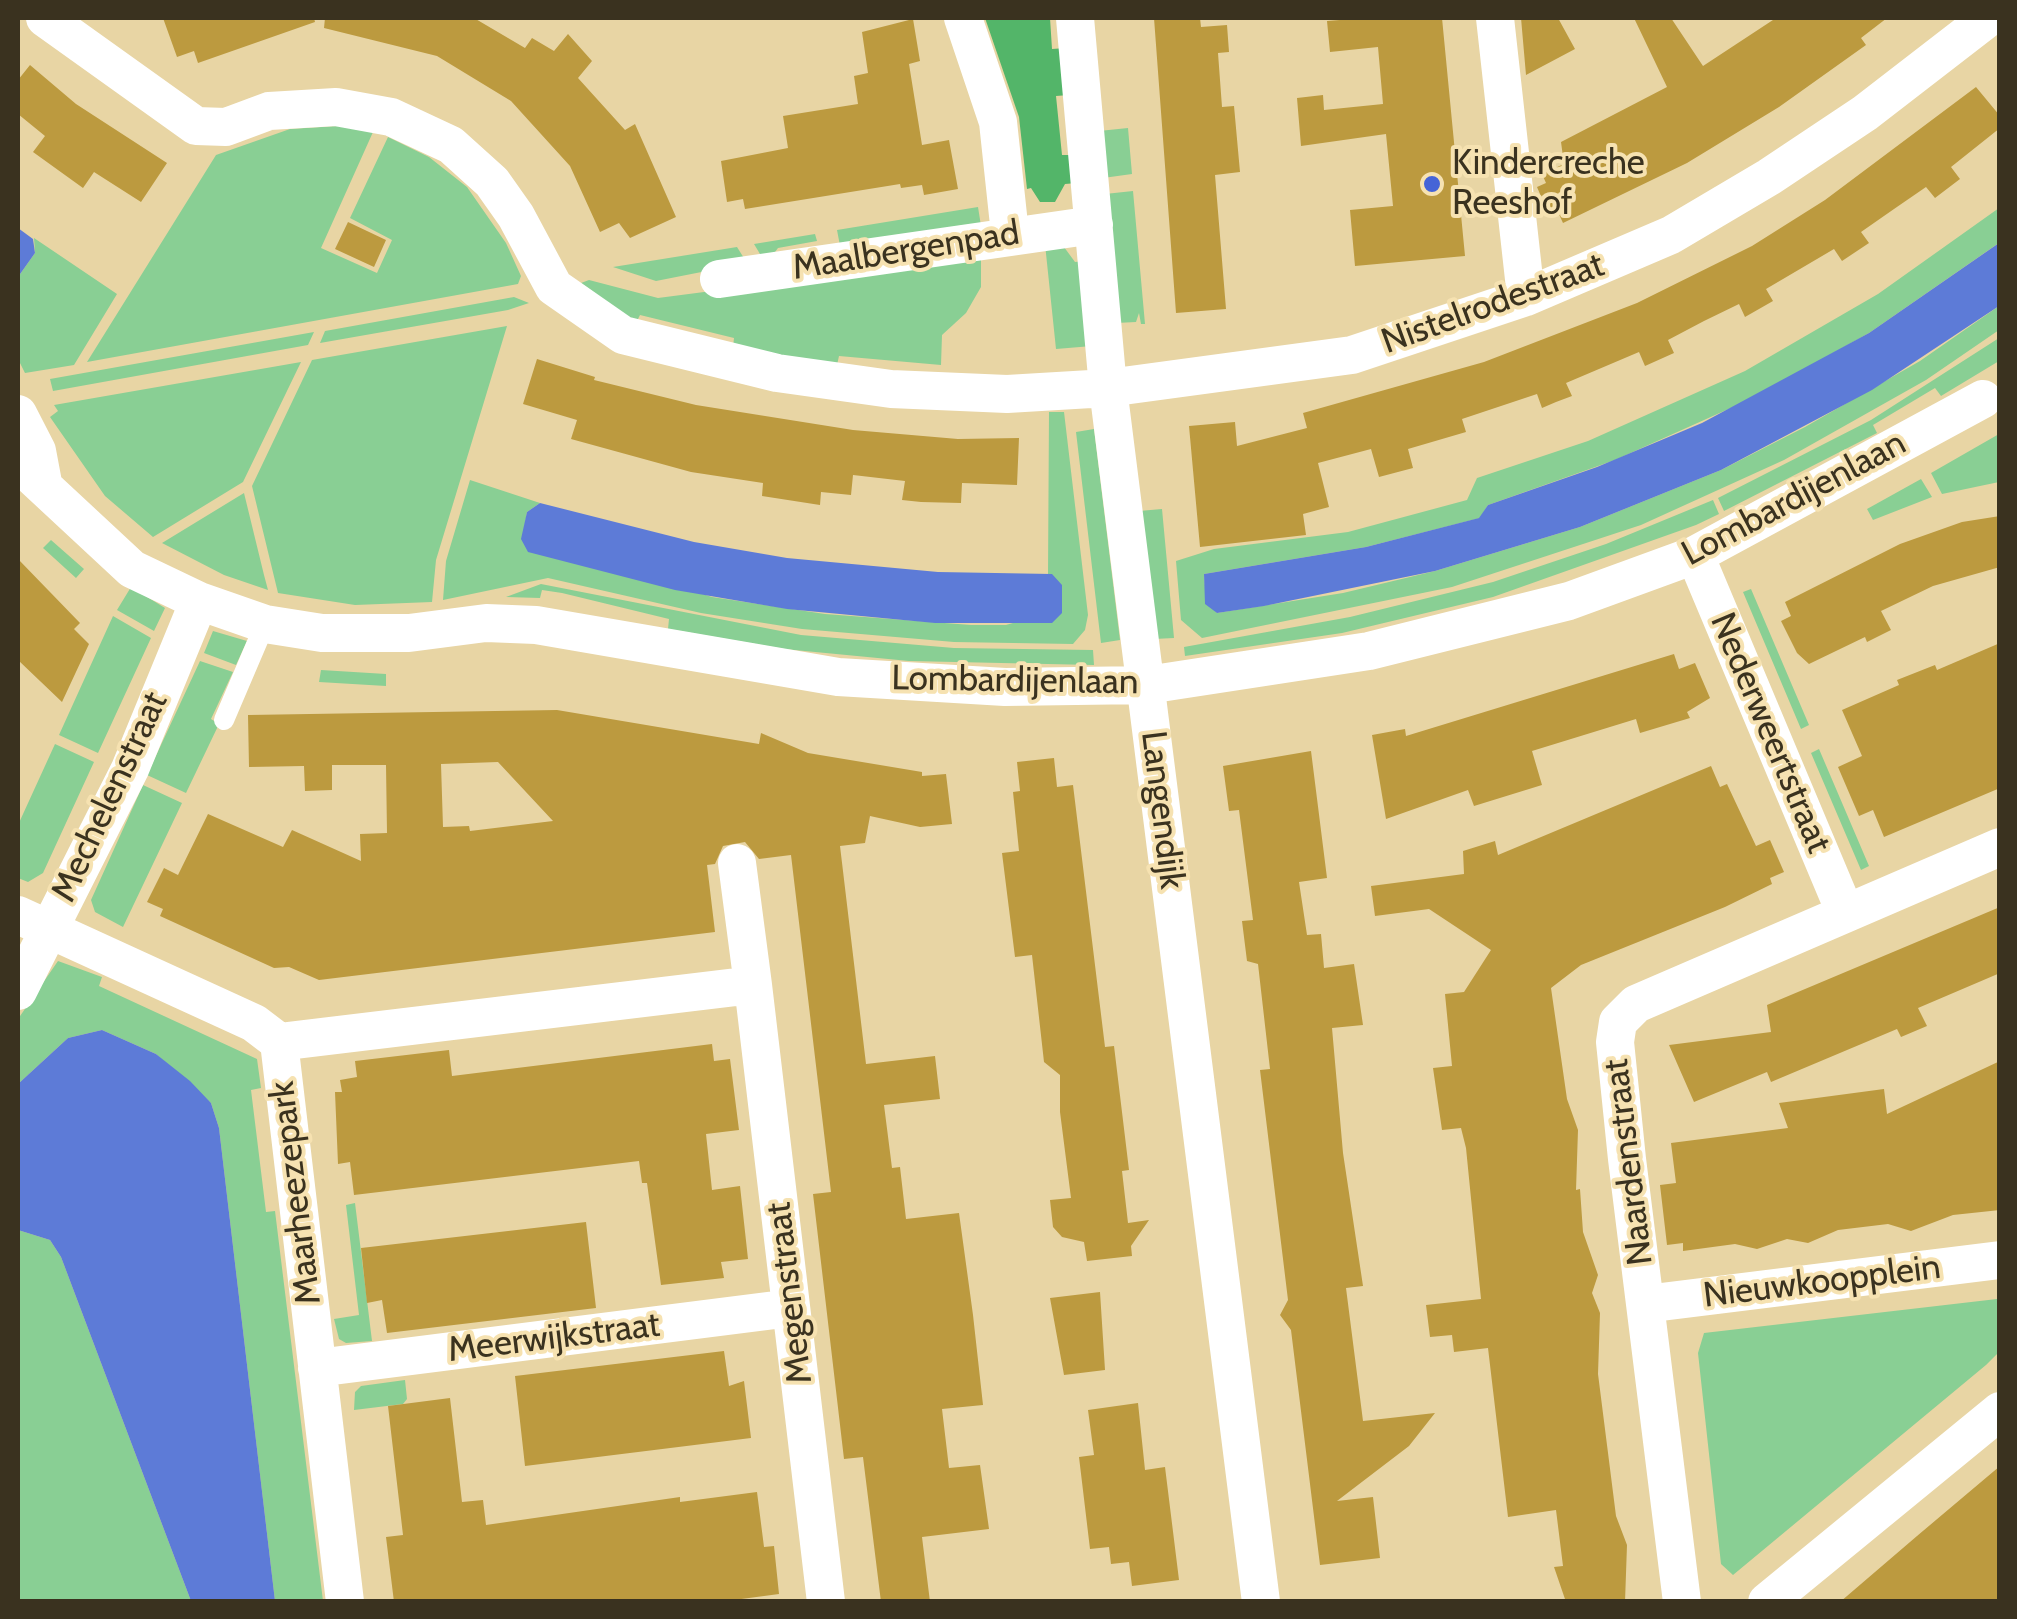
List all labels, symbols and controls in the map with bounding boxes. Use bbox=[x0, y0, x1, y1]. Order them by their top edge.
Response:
place label: Kindercreche Reeshof bbox=[1452, 143, 1645, 225]
marker: Kindercreche Reeshof bbox=[1421, 173, 1443, 195]
street label: Maalbergenpad bbox=[790, 212, 1022, 290]
street label: Nistelrodestraat bbox=[1376, 244, 1610, 364]
street label: Lombardijenlaan bbox=[1675, 422, 1913, 576]
street label: Nederweertstraat bbox=[1701, 607, 1839, 859]
street label: Lombardijenlaan bbox=[891, 658, 1139, 704]
street label: Mechelenstraat bbox=[43, 686, 177, 908]
street label: Langendijk bbox=[1131, 729, 1193, 891]
street label: Naardenstraat bbox=[1596, 1056, 1662, 1268]
street label: Maarheezepark bbox=[261, 1079, 331, 1307]
street label: Megenstraat bbox=[758, 1200, 822, 1386]
street label: Nieuwkoopplein bbox=[1701, 1247, 1943, 1317]
street label: Meerwijkstraat bbox=[446, 1304, 662, 1372]

